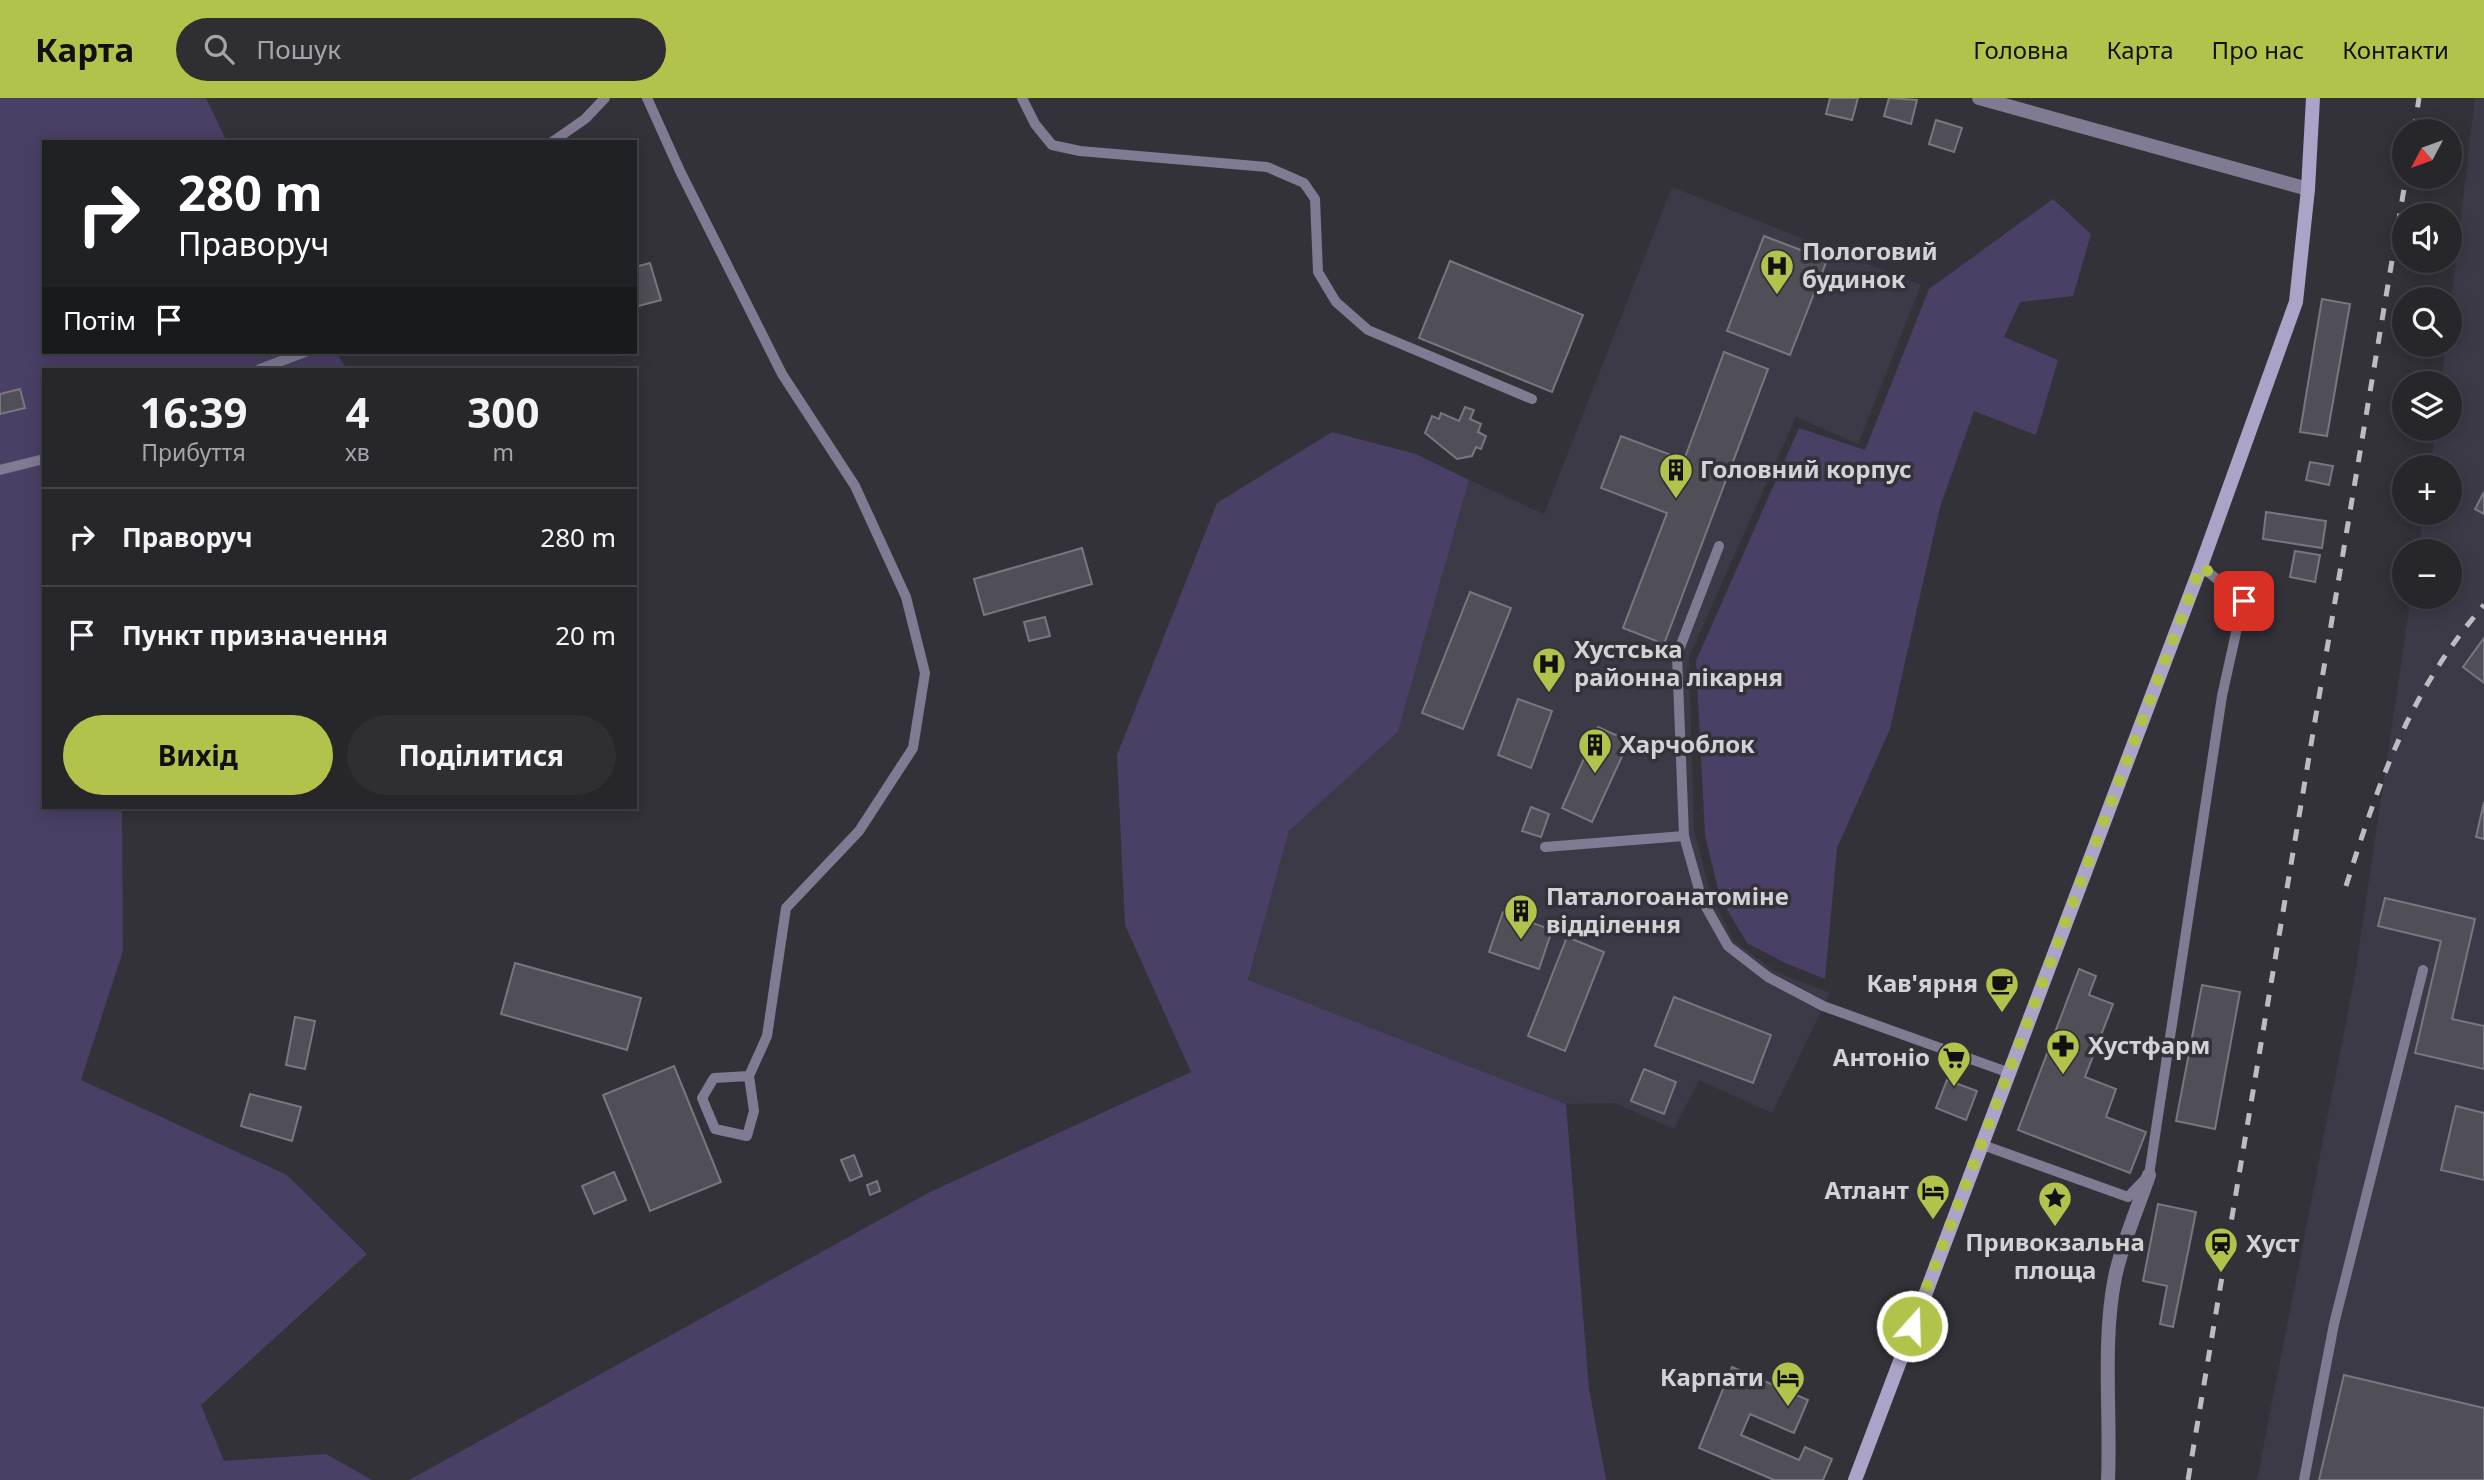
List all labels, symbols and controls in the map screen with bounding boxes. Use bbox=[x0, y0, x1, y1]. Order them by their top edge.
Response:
search box bbox=[176, 18, 666, 81]
text: Карта bbox=[35, 27, 134, 72]
icon: search bbox=[200, 30, 238, 68]
text: Пошук bbox=[256, 31, 341, 67]
text: Головна bbox=[1973, 33, 2069, 66]
text: Карта bbox=[2107, 33, 2174, 66]
text: Про нас bbox=[2212, 33, 2304, 66]
text: Контакти bbox=[2342, 33, 2449, 66]
north arrow bbox=[2392, 119, 2462, 189]
map controls bbox=[2392, 119, 2462, 609]
text: 280 m bbox=[178, 159, 323, 225]
icon: right bbox=[63, 168, 154, 259]
button: sound bbox=[2392, 203, 2462, 273]
text: Праворуч bbox=[178, 222, 329, 265]
place label: Пологовий будинок bbox=[1802, 234, 1938, 295]
hospital icon: Пологовий будинок bbox=[1758, 247, 1796, 296]
button: search bbox=[2392, 287, 2462, 357]
icon: arrive bbox=[150, 301, 188, 339]
text: Потім bbox=[63, 302, 136, 338]
button: layers bbox=[2392, 371, 2462, 441]
text: 16:39 bbox=[140, 383, 247, 440]
text: 4 bbox=[345, 383, 369, 440]
text: 300 bbox=[467, 383, 539, 440]
text: Прибуття bbox=[141, 436, 246, 468]
text: хв bbox=[345, 436, 370, 468]
text: m bbox=[493, 436, 514, 468]
building icon: Головний корпус bbox=[1657, 451, 1695, 500]
place label: Головний корпус bbox=[1700, 452, 1912, 485]
button: + bbox=[2392, 455, 2462, 525]
icon: right bbox=[63, 518, 101, 556]
text: Праворуч bbox=[122, 519, 253, 555]
text: 280 m bbox=[540, 519, 616, 555]
button: − bbox=[2392, 539, 2462, 609]
pin bbox=[2214, 571, 2274, 631]
icon: arrive bbox=[2225, 582, 2263, 620]
icon: arrive bbox=[63, 616, 101, 654]
text: Пункт призначення bbox=[122, 617, 388, 653]
text: 20 m bbox=[555, 617, 616, 653]
place label: Хустська районна лікарня bbox=[1574, 632, 1783, 693]
hospital icon: Хустська районна лікарня bbox=[1530, 645, 1568, 694]
button: Вихід bbox=[63, 715, 333, 795]
button: Поділитися bbox=[347, 715, 616, 795]
building icon: Харчоблок bbox=[1576, 726, 1614, 775]
place label: Харчоблок bbox=[1620, 727, 1755, 760]
place label: Паталогоанатоміне відділення bbox=[1546, 879, 1789, 940]
building icon: Паталогоанатоміне відділення bbox=[1502, 892, 1540, 941]
cafe icon: Кав'ярня bbox=[1983, 965, 2021, 1014]
place label: Кав'ярня bbox=[1867, 966, 1978, 999]
pharmacy icon: Хустфарм bbox=[2044, 1027, 2082, 1076]
place label: Хустфарм bbox=[2088, 1028, 2210, 1061]
supermarket icon: Антоніо bbox=[1935, 1039, 1973, 1088]
place label: Антоніо bbox=[1833, 1040, 1930, 1073]
hotel icon: Атлант bbox=[1914, 1172, 1952, 1221]
place label: Атлант bbox=[1825, 1173, 1909, 1206]
place icon: Привокзальна площа bbox=[2036, 1179, 2074, 1228]
place label: Привокзальна площа bbox=[1965, 1225, 2145, 1286]
station icon: Хуст bbox=[2202, 1225, 2240, 1274]
place label: Хуст bbox=[2246, 1226, 2299, 1259]
position arrow bbox=[1875, 1289, 1949, 1363]
hotel icon: Карпати bbox=[1769, 1359, 1807, 1408]
place label: Карпати bbox=[1660, 1360, 1764, 1393]

